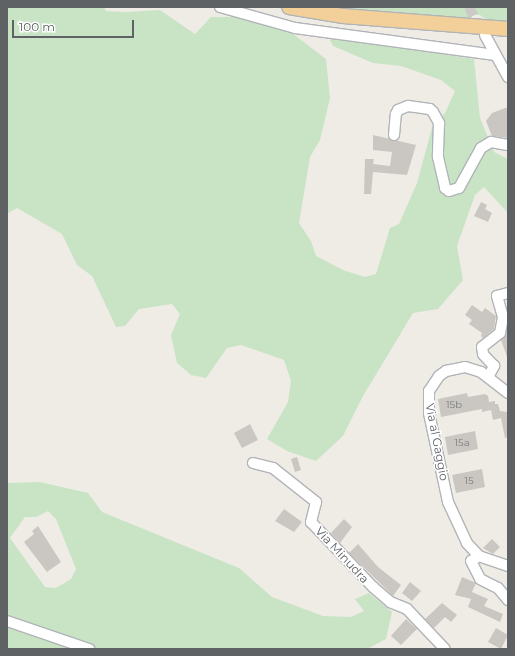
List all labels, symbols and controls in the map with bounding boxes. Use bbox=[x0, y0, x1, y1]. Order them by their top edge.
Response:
scale bar bbox=[14, 12, 136, 38]
text: 100 m bbox=[19, 19, 55, 34]
house number: 15b bbox=[446, 399, 462, 411]
street label: Via al Gaggio bbox=[422, 402, 452, 482]
house number: 15a bbox=[454, 437, 470, 449]
house number: 15 bbox=[464, 475, 474, 487]
street label: Via Minudra bbox=[312, 524, 372, 586]

